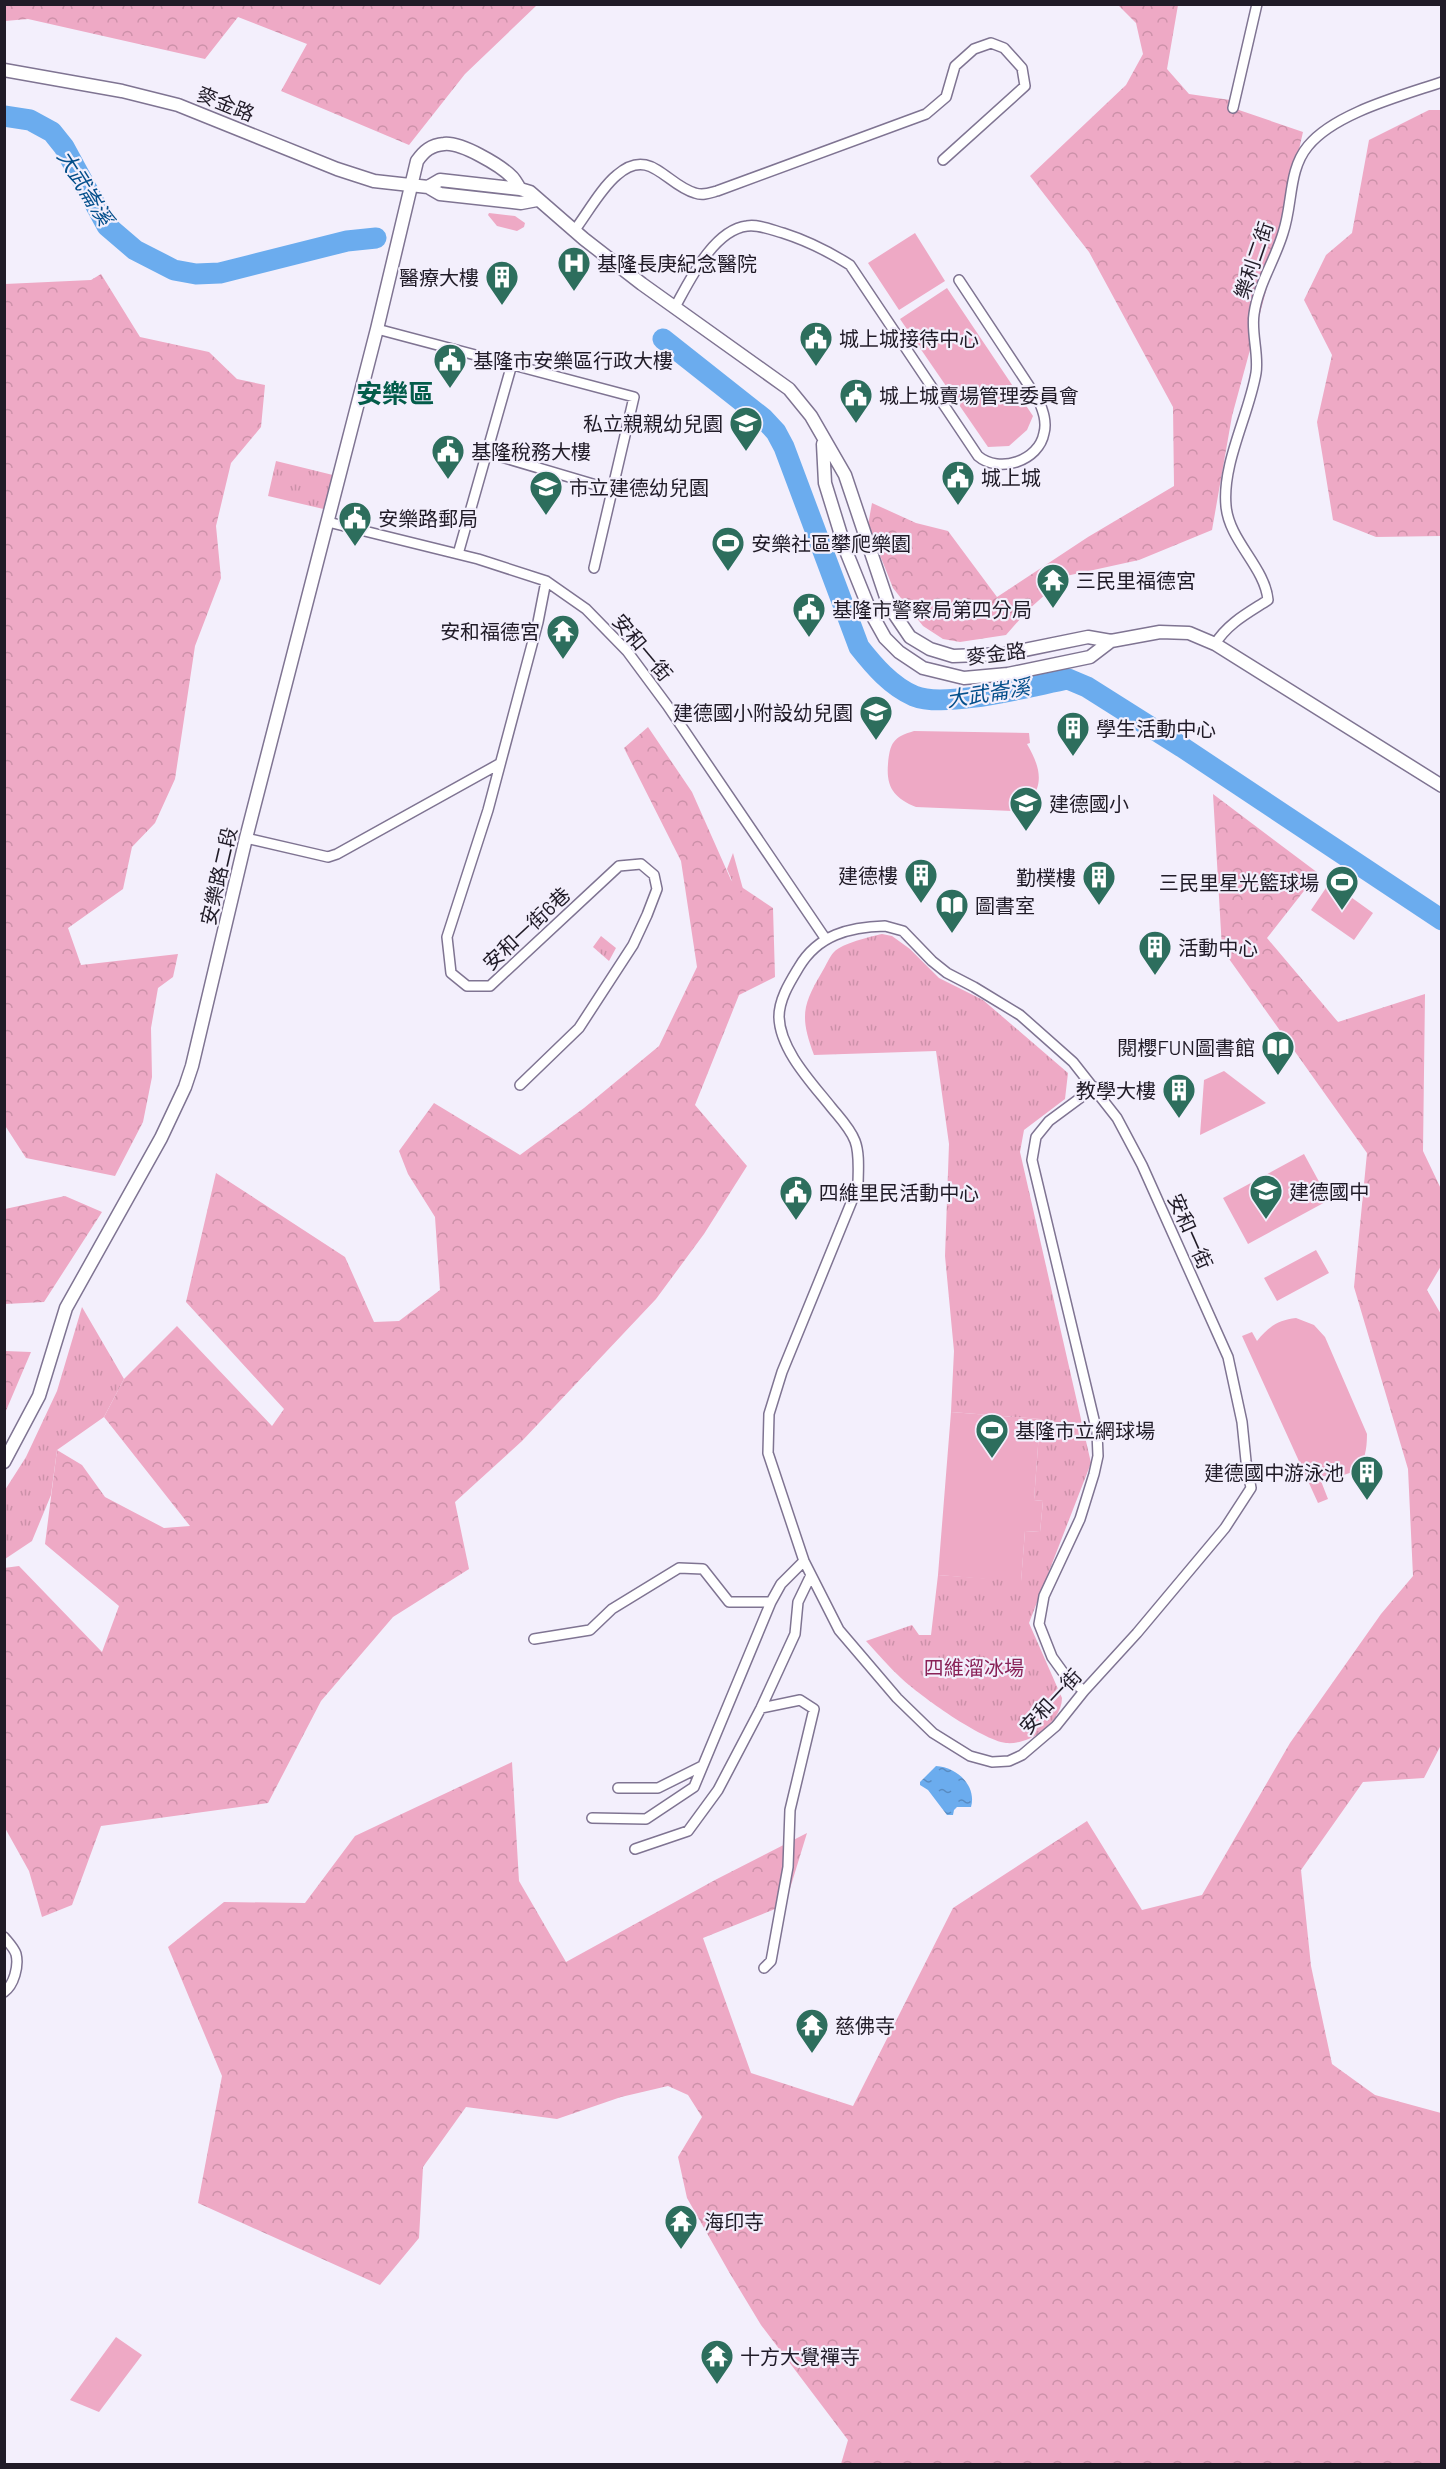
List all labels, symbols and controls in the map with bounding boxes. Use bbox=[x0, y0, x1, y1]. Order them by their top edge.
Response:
street label: 麥金路 bbox=[194, 81, 258, 125]
water label: 大武崙溪 bbox=[53, 145, 120, 232]
street label: 樂利二街 bbox=[1229, 218, 1277, 302]
hospital icon: 基隆長庚紀念醫院 bbox=[556, 245, 592, 292]
place label: 基隆長庚紀念醫院 bbox=[597, 251, 757, 275]
building icon: 醫療大樓 bbox=[484, 259, 520, 306]
place label: 醫療大樓 bbox=[399, 265, 479, 289]
public building icon: 城上城接待中心 bbox=[798, 320, 834, 367]
place label: 城上城接待中心 bbox=[839, 326, 979, 350]
public building icon: 基隆市安樂區行政大樓 bbox=[432, 342, 468, 389]
place label: 基隆市安樂區行政大樓 bbox=[473, 348, 673, 372]
district label: 安樂區 bbox=[356, 377, 434, 408]
public building icon: 城上城賣場管理委員會 bbox=[838, 377, 874, 424]
place label: 城上城賣場管理委員會 bbox=[879, 383, 1079, 407]
school or university icon: 私立親親幼兒園 bbox=[728, 405, 764, 452]
place label: 私立親親幼兒園 bbox=[583, 411, 723, 435]
public building icon: 基隆稅務大樓 bbox=[430, 433, 466, 480]
place label: 基隆稅務大樓 bbox=[471, 439, 591, 463]
public building icon: 城上城 bbox=[940, 459, 976, 506]
place label: 城上城 bbox=[981, 465, 1041, 489]
school or university icon: 市立建德幼兒園 bbox=[528, 469, 564, 516]
place label: 市立建德幼兒園 bbox=[569, 475, 709, 499]
public building icon: 安樂路郵局 bbox=[337, 500, 373, 547]
place label: 安樂路郵局 bbox=[378, 506, 478, 530]
sports icon: 安樂社區攀爬樂園 bbox=[710, 525, 746, 572]
place label: 安樂社區攀爬樂園 bbox=[751, 531, 911, 555]
temple icon: 三民里福德宮 bbox=[1035, 562, 1071, 609]
place label: 三民里福德宮 bbox=[1076, 568, 1196, 592]
public building icon: 基隆市警察局第四分局 bbox=[791, 591, 827, 638]
place label: 基隆市警察局第四分局 bbox=[832, 597, 1032, 621]
street label: 安和一街 bbox=[608, 609, 678, 685]
temple icon: 安和福德宮 bbox=[545, 613, 581, 660]
place label: 安和福德宮 bbox=[440, 619, 540, 643]
street label: 麥金路 bbox=[965, 637, 1027, 669]
water label: 大武崙溪 bbox=[945, 673, 1034, 711]
school or university icon: 建德國小附設幼兒園 bbox=[858, 694, 894, 741]
place label: 建德國小附設幼兒園 bbox=[673, 700, 853, 724]
building icon: 學生活動中心 bbox=[1055, 710, 1091, 757]
place label: 學生活動中心 bbox=[1096, 716, 1216, 740]
school or university icon: 建德國小 bbox=[1008, 785, 1044, 832]
place label: 建德國小 bbox=[1049, 791, 1129, 815]
street label: 安樂路二段 bbox=[195, 825, 241, 927]
building icon: 建德樓 bbox=[903, 857, 939, 904]
building icon: 勤樸樓 bbox=[1081, 859, 1117, 906]
place label: 建德樓 bbox=[838, 863, 898, 887]
sports icon: 三民里星光籃球場 bbox=[1324, 864, 1360, 911]
place label: 勤樸樓 bbox=[1016, 865, 1076, 889]
place label: 三民里星光籃球場 bbox=[1159, 870, 1319, 894]
street label: 安和一街6巷 bbox=[477, 882, 575, 974]
library icon: 圖書室 bbox=[934, 887, 970, 934]
place label: 圖書室 bbox=[975, 893, 1035, 917]
building icon: 活動中心 bbox=[1137, 929, 1173, 976]
place label: 活動中心 bbox=[1178, 935, 1258, 959]
library icon: 閱櫻FUN圖書館 bbox=[1260, 1029, 1296, 1076]
place label: 閱櫻FUN圖書館 bbox=[1117, 1035, 1255, 1059]
building icon: 教學大樓 bbox=[1161, 1072, 1197, 1119]
place label: 教學大樓 bbox=[1076, 1078, 1156, 1102]
school or university icon: 建德國中 bbox=[1248, 1173, 1284, 1220]
public building icon: 四維里民活動中心 bbox=[778, 1174, 814, 1221]
place label: 建德國中 bbox=[1289, 1179, 1369, 1203]
place label: 四維里民活動中心 bbox=[819, 1180, 979, 1204]
street label: 安和一街 bbox=[1164, 1190, 1218, 1272]
sports icon: 基隆市立網球場 bbox=[974, 1412, 1010, 1459]
place label: 基隆市立網球場 bbox=[1015, 1418, 1155, 1442]
building icon: 建德國中游泳池 bbox=[1349, 1454, 1385, 1501]
place label: 建德國中游泳池 bbox=[1204, 1460, 1344, 1484]
park label: 四維溜冰場 bbox=[924, 1655, 1024, 1679]
street label: 安和一街 bbox=[1014, 1664, 1086, 1738]
temple icon: 慈佛寺 bbox=[794, 2007, 830, 2054]
place label: 慈佛寺 bbox=[835, 2013, 895, 2037]
temple icon: 海印寺 bbox=[663, 2203, 699, 2250]
place label: 海印寺 bbox=[704, 2209, 764, 2233]
temple icon: 十方大覺禪寺 bbox=[699, 2338, 735, 2385]
place label: 十方大覺禪寺 bbox=[740, 2344, 860, 2368]

